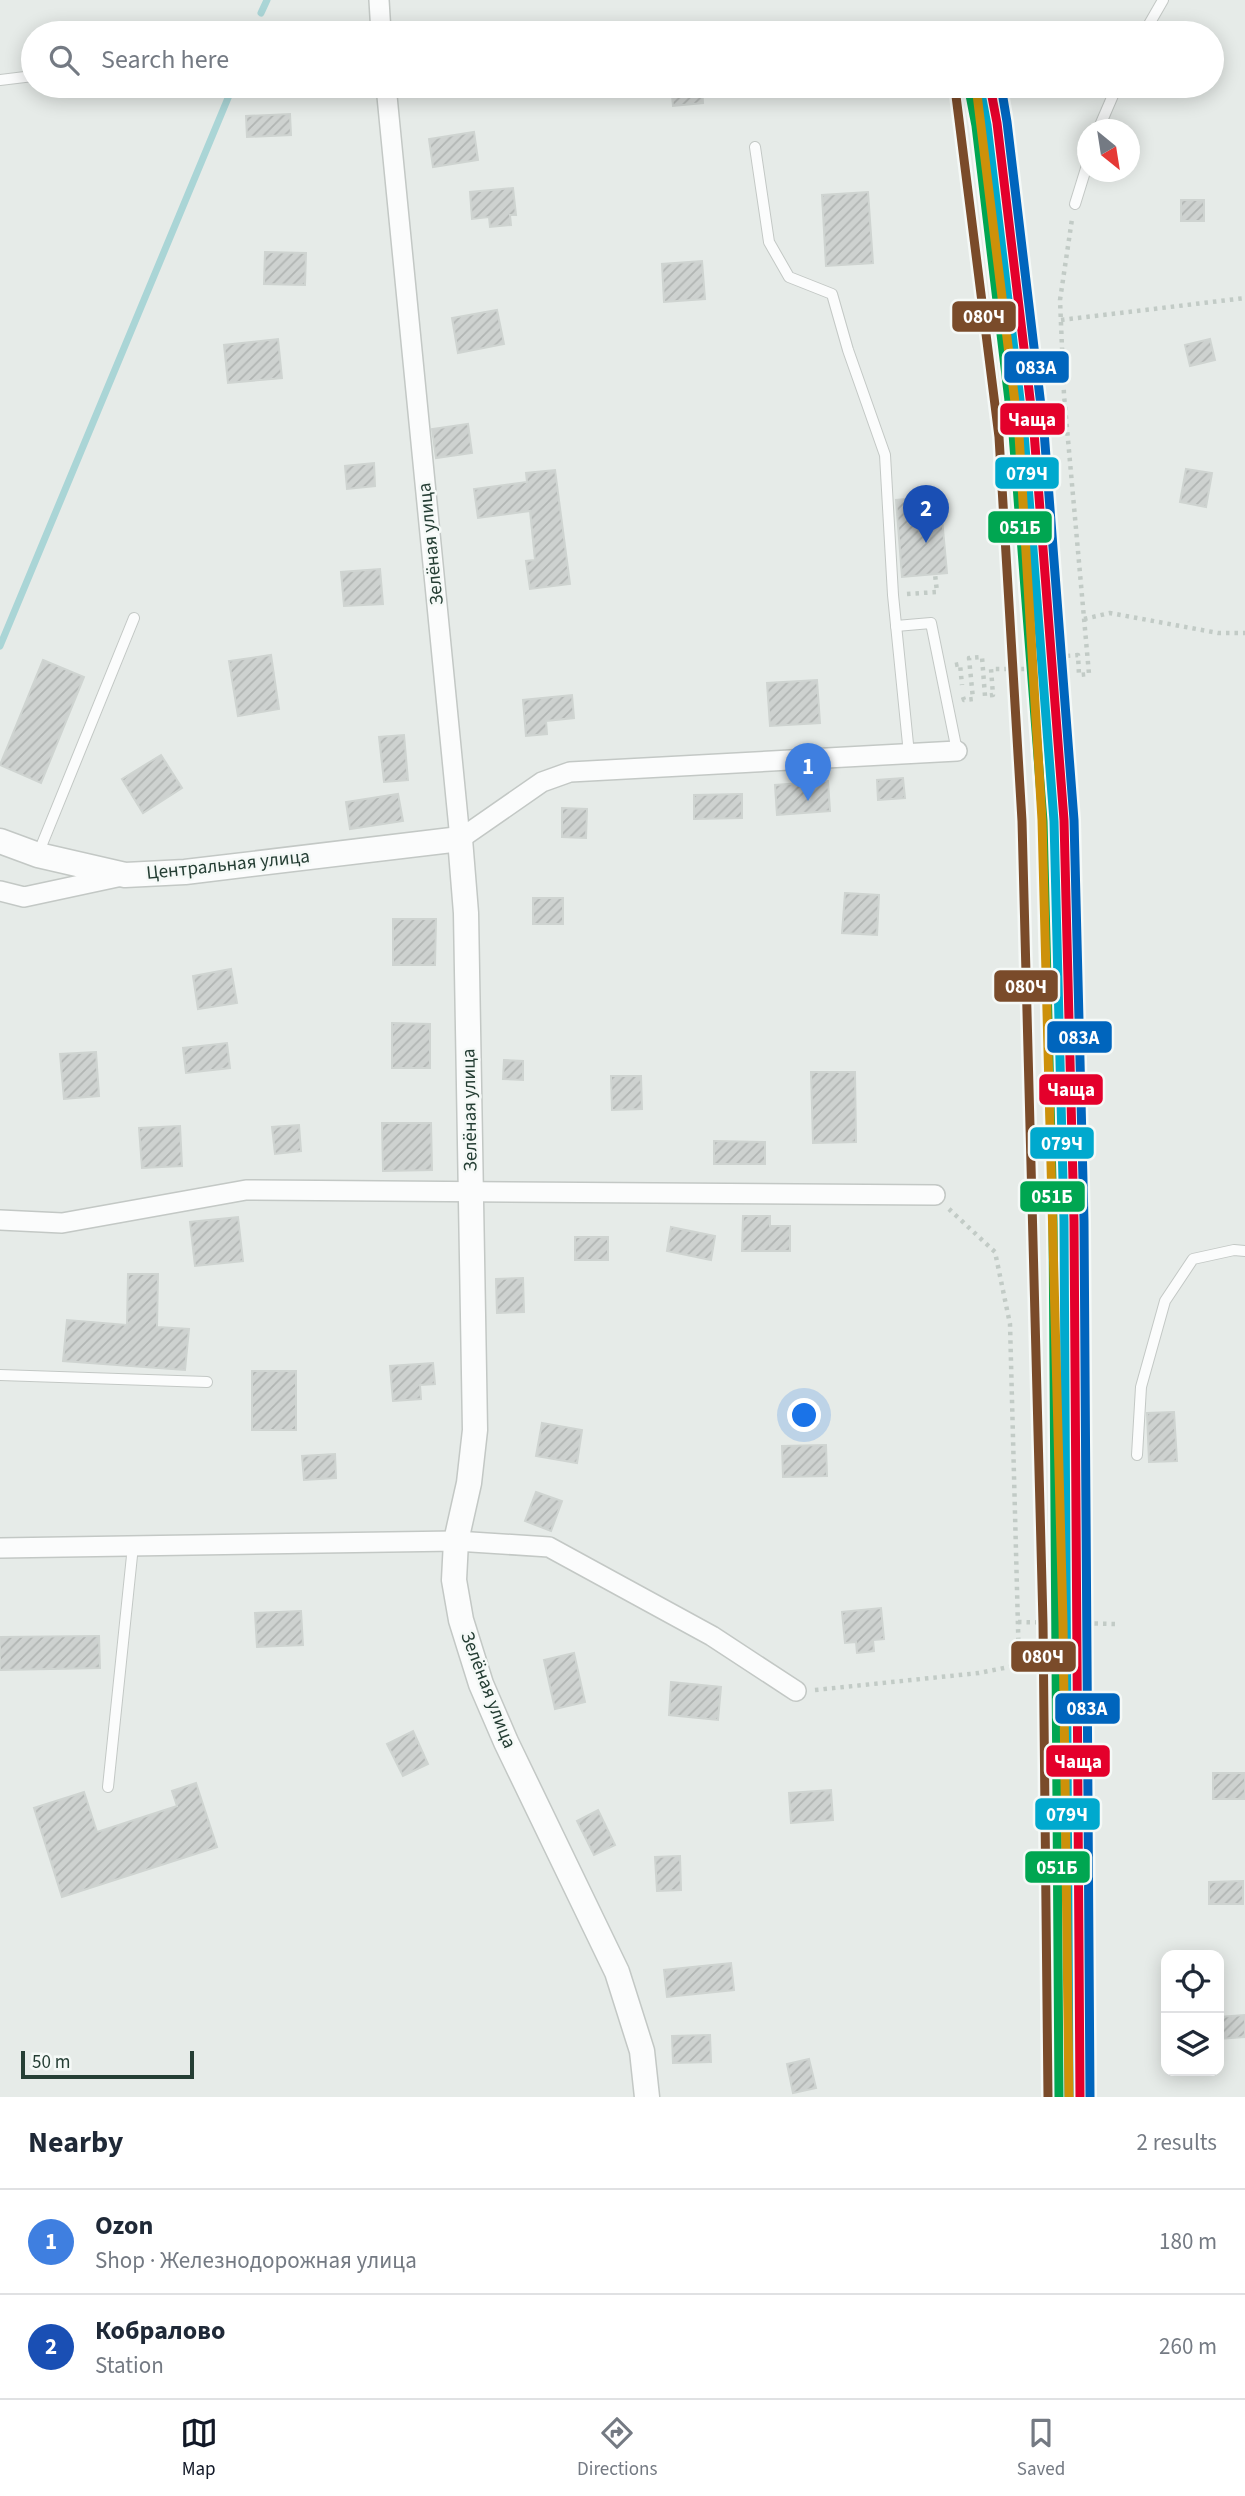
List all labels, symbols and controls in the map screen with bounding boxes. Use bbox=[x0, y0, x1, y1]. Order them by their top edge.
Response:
search box bbox=[21, 21, 1224, 98]
icon: search bbox=[45, 41, 83, 79]
text: Search here bbox=[101, 41, 229, 78]
north arrow bbox=[1077, 119, 1140, 182]
line badge: 080Ч bbox=[951, 300, 1017, 333]
text: 080Ч bbox=[963, 304, 1005, 331]
line badge: 083А bbox=[1003, 350, 1070, 384]
text: 083А bbox=[1016, 355, 1057, 382]
line badge: Чаща bbox=[999, 402, 1066, 436]
text: Чаща bbox=[1008, 407, 1056, 434]
line badge: 079Ч bbox=[994, 456, 1060, 490]
text: 079Ч bbox=[1006, 461, 1048, 488]
street label: Зелёная улица bbox=[411, 481, 451, 607]
pin: 2 bbox=[903, 485, 949, 543]
line badge: 051Б bbox=[987, 510, 1053, 544]
text: 051Б bbox=[999, 515, 1041, 542]
pin: 1 bbox=[785, 743, 831, 801]
street label: Центральная улица bbox=[145, 843, 311, 887]
line badge: 080Ч bbox=[993, 969, 1059, 1003]
text: 080Ч bbox=[1005, 974, 1047, 1001]
line badge: 083А bbox=[1046, 1020, 1113, 1054]
text: 083А bbox=[1059, 1025, 1100, 1052]
street label: Зелёная улица bbox=[455, 1048, 485, 1172]
line badge: Чаща bbox=[1038, 1073, 1104, 1106]
text: Чаща bbox=[1047, 1077, 1095, 1104]
line badge: 079Ч bbox=[1029, 1126, 1095, 1160]
text: 079Ч bbox=[1041, 1131, 1083, 1158]
line badge: 051Б bbox=[1019, 1180, 1086, 1213]
text: 051Б bbox=[1031, 1184, 1073, 1211]
your location bbox=[787, 1398, 821, 1432]
street label: Зелёная улица bbox=[453, 1628, 523, 1752]
line badge: 080Ч bbox=[1010, 1640, 1077, 1673]
text: 080Ч bbox=[1022, 1644, 1064, 1671]
line badge: 083А bbox=[1054, 1692, 1121, 1725]
text: 083А bbox=[1067, 1696, 1108, 1723]
line badge: Чаща bbox=[1045, 1744, 1111, 1778]
text: Чаща bbox=[1054, 1749, 1102, 1776]
line badge: 079Ч bbox=[1034, 1797, 1101, 1831]
text: 079Ч bbox=[1046, 1802, 1088, 1829]
line badge: 051Б bbox=[1024, 1850, 1091, 1884]
text: 051Б bbox=[1036, 1855, 1078, 1882]
map controls bbox=[1161, 1950, 1224, 2076]
button: locate bbox=[1161, 1950, 1224, 2013]
button: layers bbox=[1161, 2013, 1224, 2076]
scale bar bbox=[21, 2048, 194, 2080]
text: 50 m bbox=[32, 2049, 70, 2076]
text: Nearby bbox=[28, 2121, 123, 2164]
text: 2 results bbox=[1137, 2126, 1217, 2159]
text: Ozon bbox=[95, 2207, 153, 2244]
text: 1 bbox=[45, 2225, 57, 2258]
text: 180 m bbox=[1159, 2225, 1217, 2258]
text: Shop · Железнодорожная улица bbox=[95, 2244, 417, 2277]
text: Кобралово bbox=[95, 2312, 225, 2349]
text: 2 bbox=[45, 2330, 57, 2363]
text: 260 m bbox=[1159, 2330, 1217, 2363]
text: Station bbox=[95, 2349, 164, 2382]
tab: Map bbox=[180, 2414, 218, 2483]
tab: Directions bbox=[577, 2414, 657, 2483]
tab: Saved bbox=[1017, 2414, 1065, 2483]

